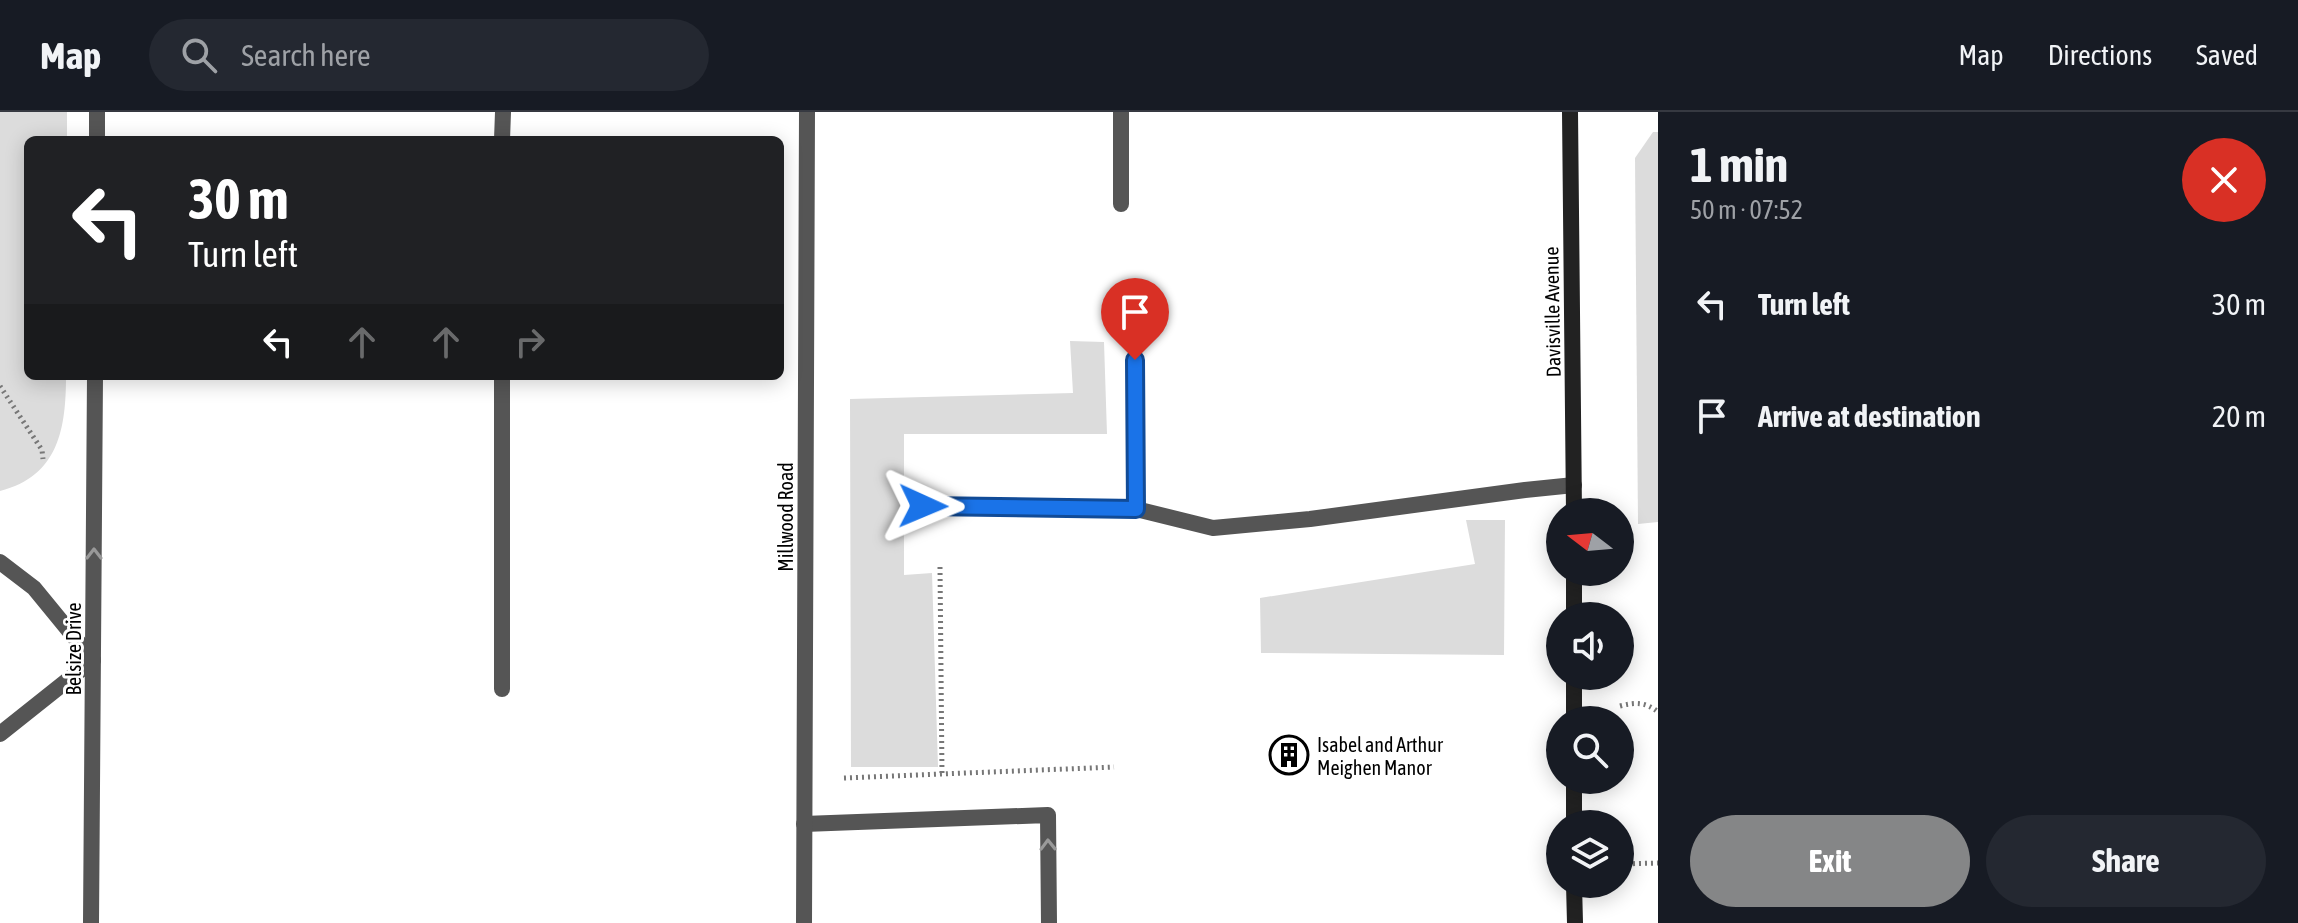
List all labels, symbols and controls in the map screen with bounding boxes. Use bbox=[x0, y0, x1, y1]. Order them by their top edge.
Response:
search box bbox=[149, 19, 709, 91]
icon: search bbox=[177, 33, 221, 77]
text: Map bbox=[40, 34, 101, 77]
text: Search here bbox=[241, 38, 371, 72]
text: Map bbox=[1959, 39, 2004, 71]
text: Directions bbox=[2048, 39, 2152, 71]
text: Saved bbox=[2196, 39, 2258, 71]
text: 1 min bbox=[1690, 137, 1788, 192]
button: close bbox=[2182, 138, 2266, 222]
text: 30 m bbox=[188, 167, 289, 231]
icon: left bbox=[56, 168, 160, 272]
text: 50 m · 07:52 bbox=[1690, 195, 1803, 225]
text: Turn left bbox=[188, 233, 298, 275]
street label: Davisville Avenue bbox=[1539, 246, 1565, 378]
pin bbox=[1101, 278, 1169, 360]
icon: left bbox=[1690, 282, 1734, 326]
text: Turn left bbox=[1758, 287, 1850, 321]
text: 30 m bbox=[2212, 287, 2266, 321]
icon: arrive bbox=[1113, 290, 1157, 334]
icon: left bbox=[256, 320, 300, 364]
icon: ahead bbox=[340, 320, 384, 364]
icon: ahead bbox=[424, 320, 468, 364]
icon: right bbox=[508, 320, 552, 364]
icon: arrive bbox=[1690, 394, 1734, 438]
text: Arrive at destination bbox=[1758, 399, 1980, 433]
text: 20 m bbox=[2212, 399, 2266, 433]
street label: Millwood Road bbox=[774, 462, 797, 572]
position arrow bbox=[881, 464, 965, 548]
north arrow bbox=[1546, 498, 1634, 586]
map controls bbox=[1546, 498, 1634, 898]
one-way arrow bbox=[85, 547, 103, 560]
street label: Belsize Drive bbox=[62, 602, 85, 696]
button: sound bbox=[1546, 602, 1634, 690]
button: search bbox=[1546, 706, 1634, 794]
place label: Isabel and Arthur Meighen Manor bbox=[1317, 733, 1444, 779]
building icon: Isabel and Arthur Meighen Manor bbox=[1268, 734, 1310, 776]
button: layers bbox=[1546, 810, 1634, 898]
button: Exit bbox=[1690, 815, 1970, 907]
button: Share bbox=[1986, 815, 2266, 907]
one-way arrow bbox=[1039, 838, 1057, 851]

